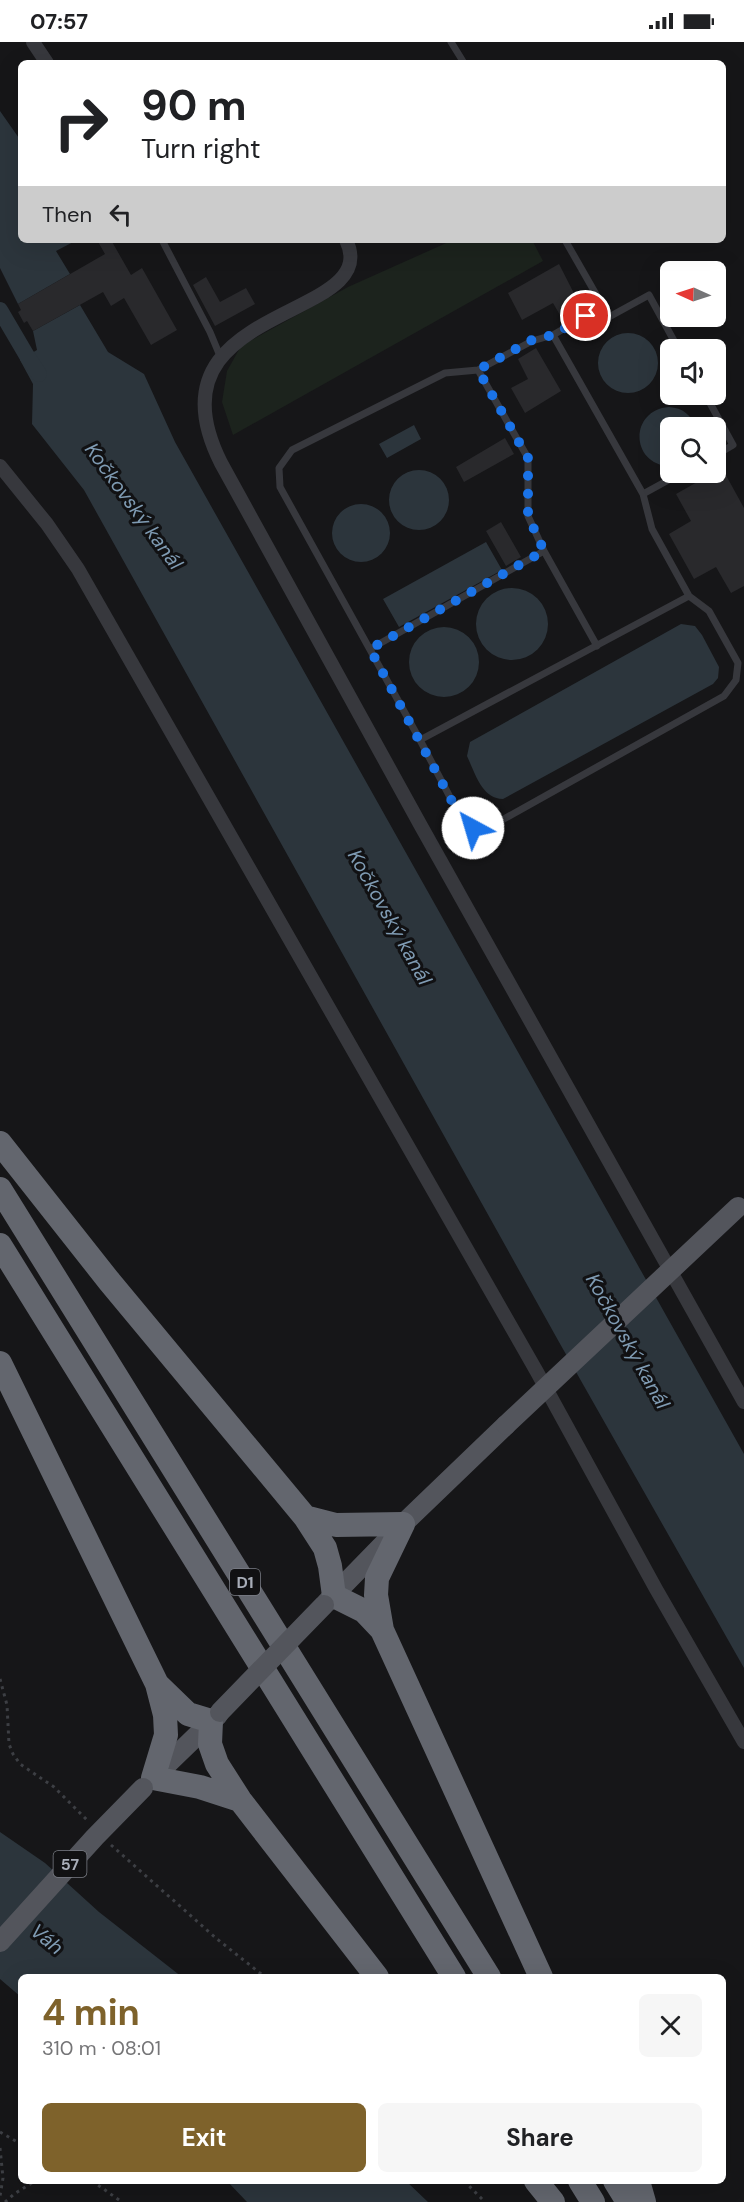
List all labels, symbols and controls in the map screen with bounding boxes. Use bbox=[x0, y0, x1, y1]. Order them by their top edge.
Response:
text: 07:57 bbox=[30, 7, 88, 36]
text: 90 m bbox=[141, 78, 247, 133]
icon: right bbox=[42, 84, 120, 162]
text: Turn right bbox=[141, 131, 261, 166]
icon: left bbox=[104, 198, 137, 231]
text: Then bbox=[42, 200, 92, 229]
north arrow bbox=[660, 261, 726, 327]
map controls bbox=[660, 261, 726, 483]
pin bbox=[560, 290, 611, 341]
icon: arrive bbox=[569, 299, 602, 332]
button: sound bbox=[660, 339, 726, 405]
button: search bbox=[660, 417, 726, 483]
water label: Kočkovský kanál bbox=[79, 437, 189, 575]
position arrow bbox=[441, 796, 505, 860]
water label: Kočkovský kanál bbox=[342, 845, 438, 990]
water label: Kočkovský kanál bbox=[580, 1269, 676, 1414]
road number: D1 bbox=[230, 1569, 260, 1595]
road number: 57 bbox=[54, 1851, 86, 1877]
water label: Váh bbox=[25, 1918, 69, 1960]
text: 4 min bbox=[42, 1989, 140, 2036]
button: close bbox=[639, 1994, 702, 2057]
text: 310 m · 08:01 bbox=[42, 2035, 161, 2061]
button: Exit bbox=[42, 2103, 366, 2172]
button: Share bbox=[378, 2103, 702, 2172]

